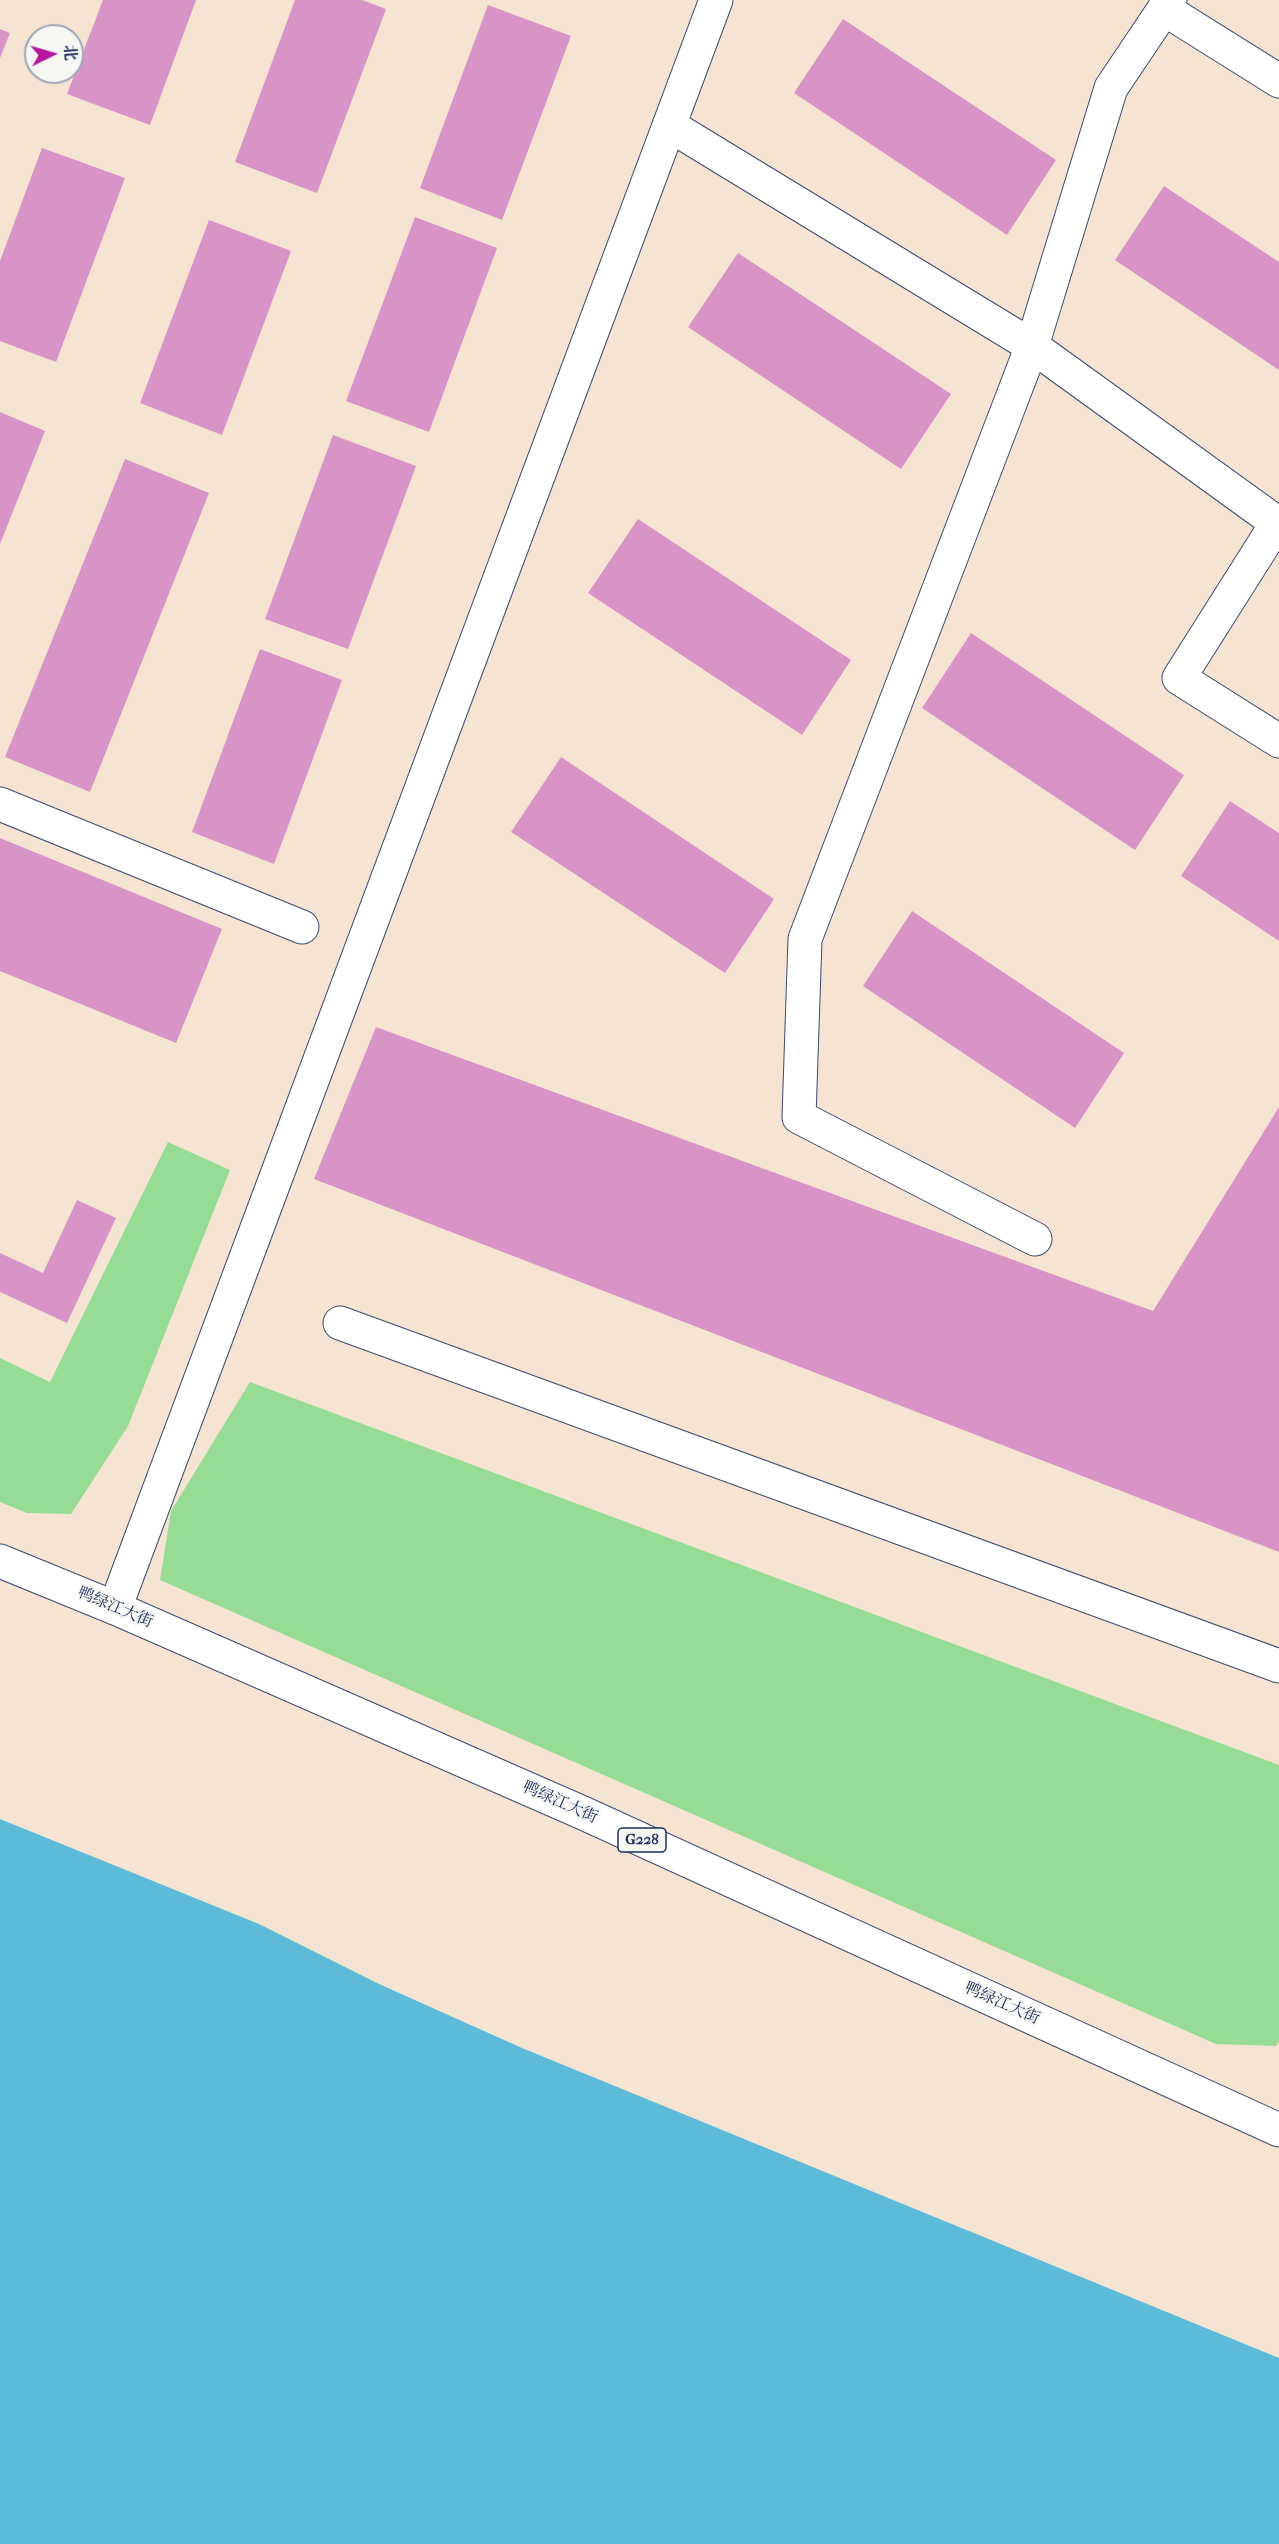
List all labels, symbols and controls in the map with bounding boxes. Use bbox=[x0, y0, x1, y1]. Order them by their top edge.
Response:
north arrow bbox=[24, 24, 84, 84]
text: 北 bbox=[60, 44, 81, 61]
street label: 鸭绿江大街 bbox=[74, 1584, 156, 1632]
street label: 鸭绿江大街 bbox=[520, 1778, 600, 1828]
road number: G228 bbox=[618, 1828, 666, 1852]
street label: 鸭绿江大街 bbox=[962, 1979, 1042, 2029]

